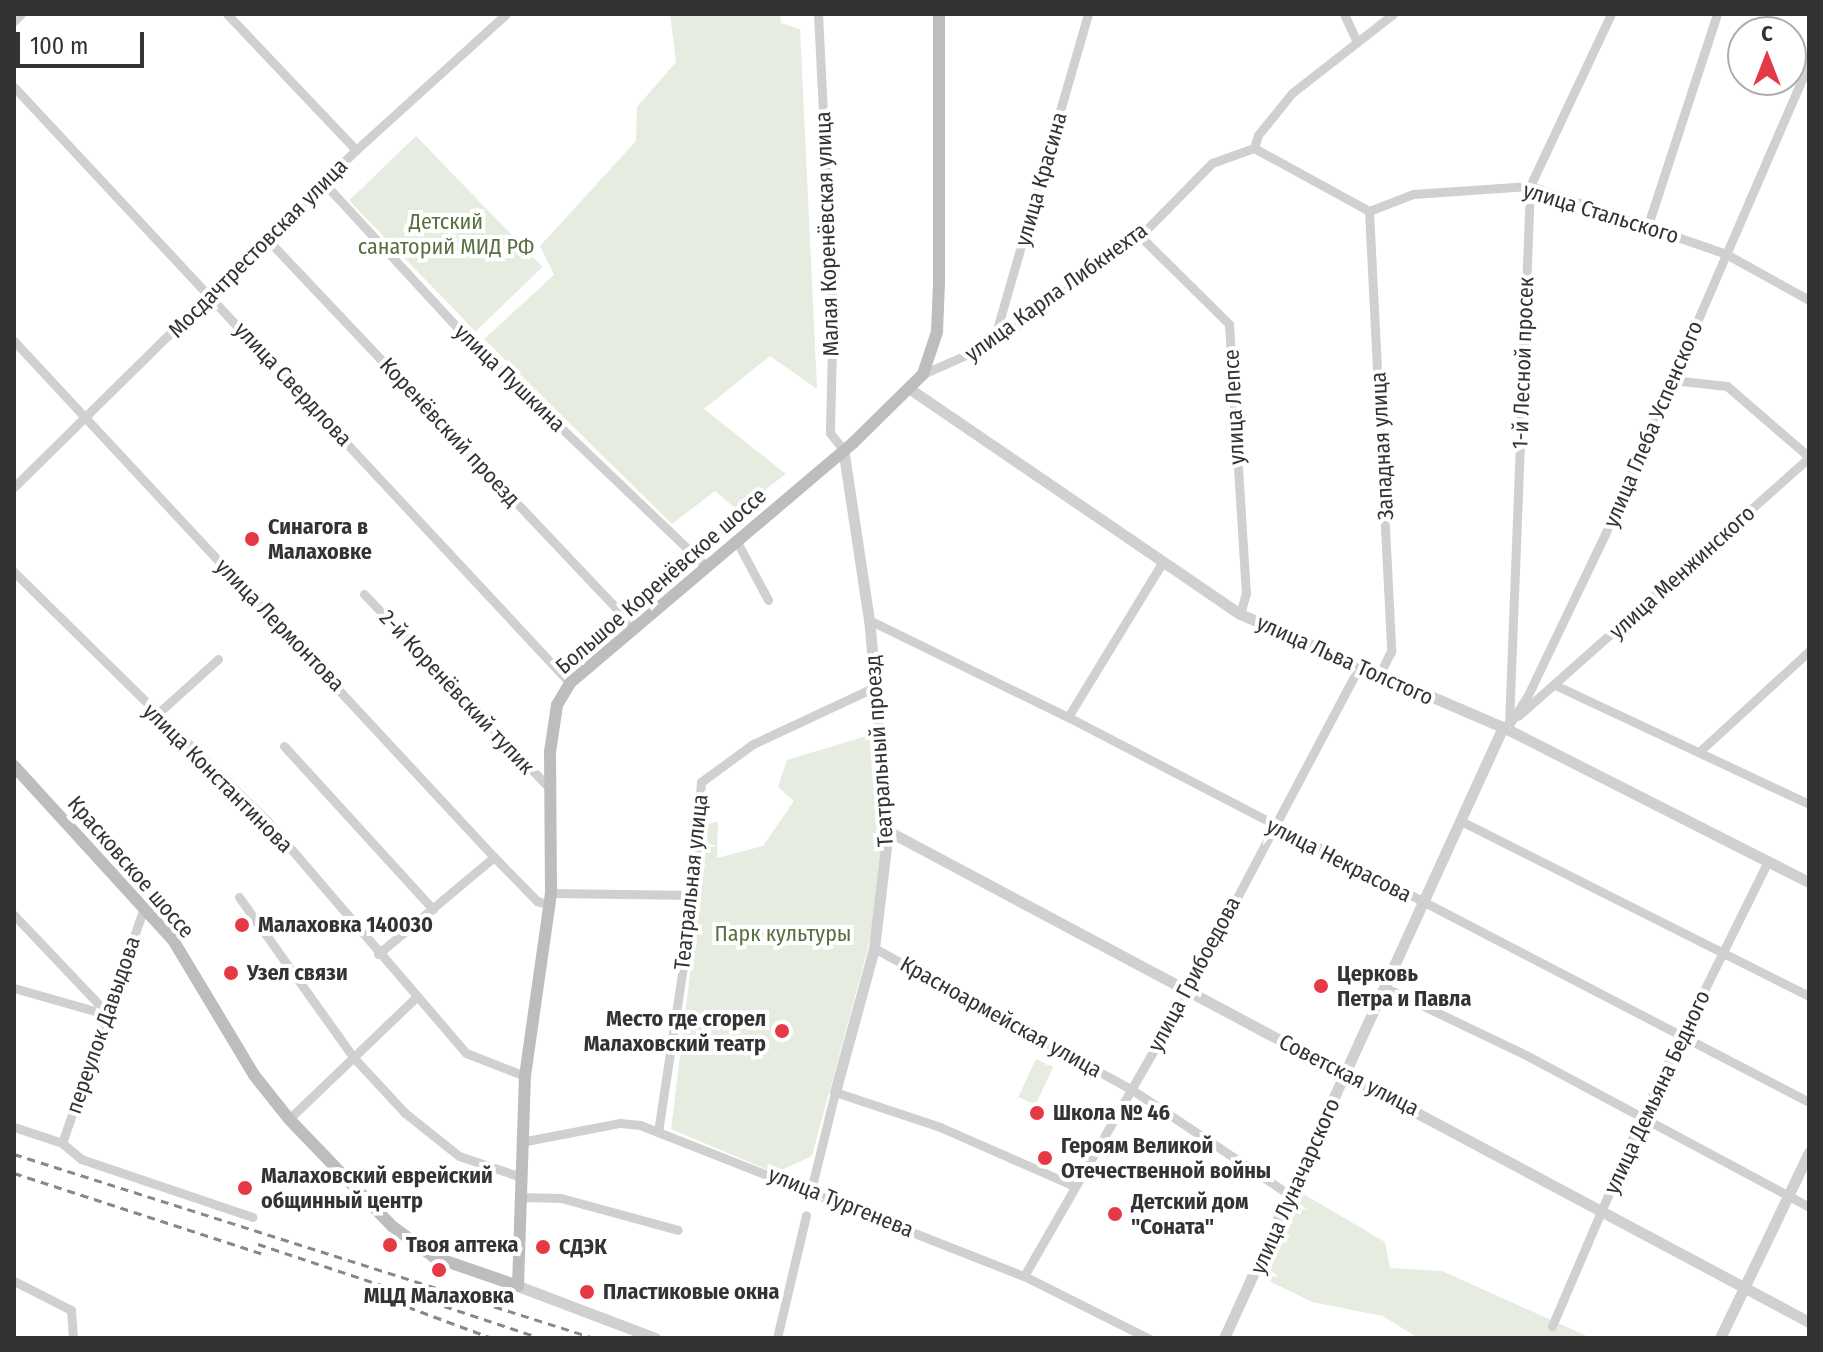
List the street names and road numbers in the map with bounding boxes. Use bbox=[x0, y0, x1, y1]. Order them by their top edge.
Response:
street label: улица Красина bbox=[1009, 109, 1073, 249]
street label: Малая Коренёвская улица bbox=[810, 111, 844, 357]
street label: Мосдачтрестовская улица bbox=[163, 153, 353, 343]
street label: улица Стальского bbox=[1520, 177, 1682, 249]
street label: улица Карла Либкнехта bbox=[960, 217, 1152, 367]
street label: 1-й Лесной просек bbox=[1507, 276, 1539, 450]
street label: улица Свердлова bbox=[229, 316, 357, 452]
street label: улица Глеба Успенского bbox=[1598, 317, 1708, 531]
street label: улица Пушкина bbox=[449, 319, 571, 437]
street label: улица Лепсе bbox=[1218, 349, 1250, 465]
street label: Коренёвский проезд bbox=[374, 352, 526, 512]
street label: Западная улица bbox=[1365, 371, 1399, 521]
street label: Большое Коренёвское шоссе bbox=[550, 482, 772, 680]
street label: улица Менжинского bbox=[1604, 500, 1760, 644]
street label: улица Лермонтова bbox=[210, 553, 350, 697]
street label: 2-й Коренёвский тупик bbox=[374, 604, 540, 780]
street label: улица Льва Толстого bbox=[1253, 609, 1437, 711]
street label: Театральный проезд bbox=[859, 654, 899, 848]
street label: улица Константинова bbox=[138, 698, 298, 858]
street label: Красковское шоссе bbox=[62, 791, 200, 943]
street label: Театральная улица bbox=[669, 793, 713, 971]
street label: улица Некрасова bbox=[1262, 812, 1416, 908]
street label: улица Грибоедова bbox=[1142, 892, 1246, 1056]
street label: переулок Давыдова bbox=[60, 933, 146, 1117]
street label: Красноармейская улица bbox=[896, 951, 1106, 1083]
street label: улица Демьяна Бедного bbox=[1598, 986, 1716, 1198]
street label: Советская улица bbox=[1275, 1028, 1423, 1122]
street label: улица Луначарского bbox=[1244, 1094, 1346, 1278]
street label: улица Тургенева bbox=[765, 1161, 917, 1243]

